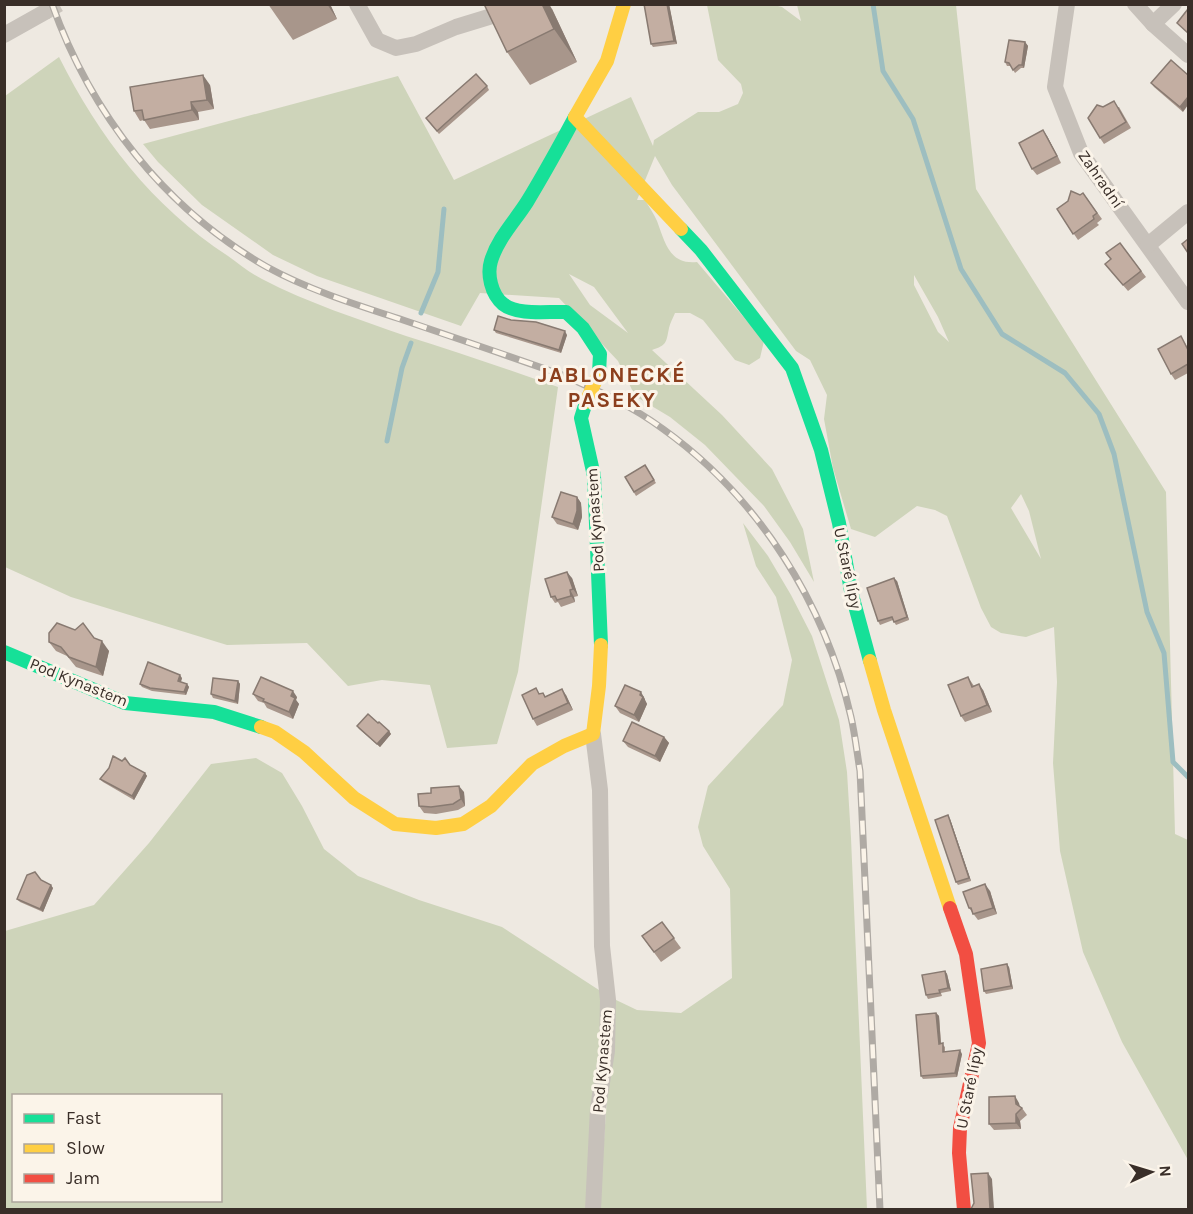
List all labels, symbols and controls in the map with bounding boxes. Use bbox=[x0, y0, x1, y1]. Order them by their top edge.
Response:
street label: Zahradní bbox=[1074, 146, 1128, 212]
district label: JABLONECKÉ PASEKY bbox=[538, 361, 686, 413]
street label: Pod Kynastem bbox=[582, 467, 608, 573]
street label: U Staré lípy bbox=[830, 526, 866, 611]
street label: Pod Kynastem bbox=[27, 654, 131, 710]
street label: Pod Kynastem bbox=[588, 1008, 616, 1114]
street label: U Staré lípy bbox=[952, 1045, 986, 1130]
legend bbox=[12, 1094, 222, 1202]
text: Fast bbox=[66, 1107, 101, 1129]
text: Slow bbox=[66, 1137, 105, 1159]
north arrow bbox=[1121, 1142, 1181, 1202]
text: N bbox=[1156, 1165, 1175, 1177]
text: Jam bbox=[66, 1167, 100, 1189]

